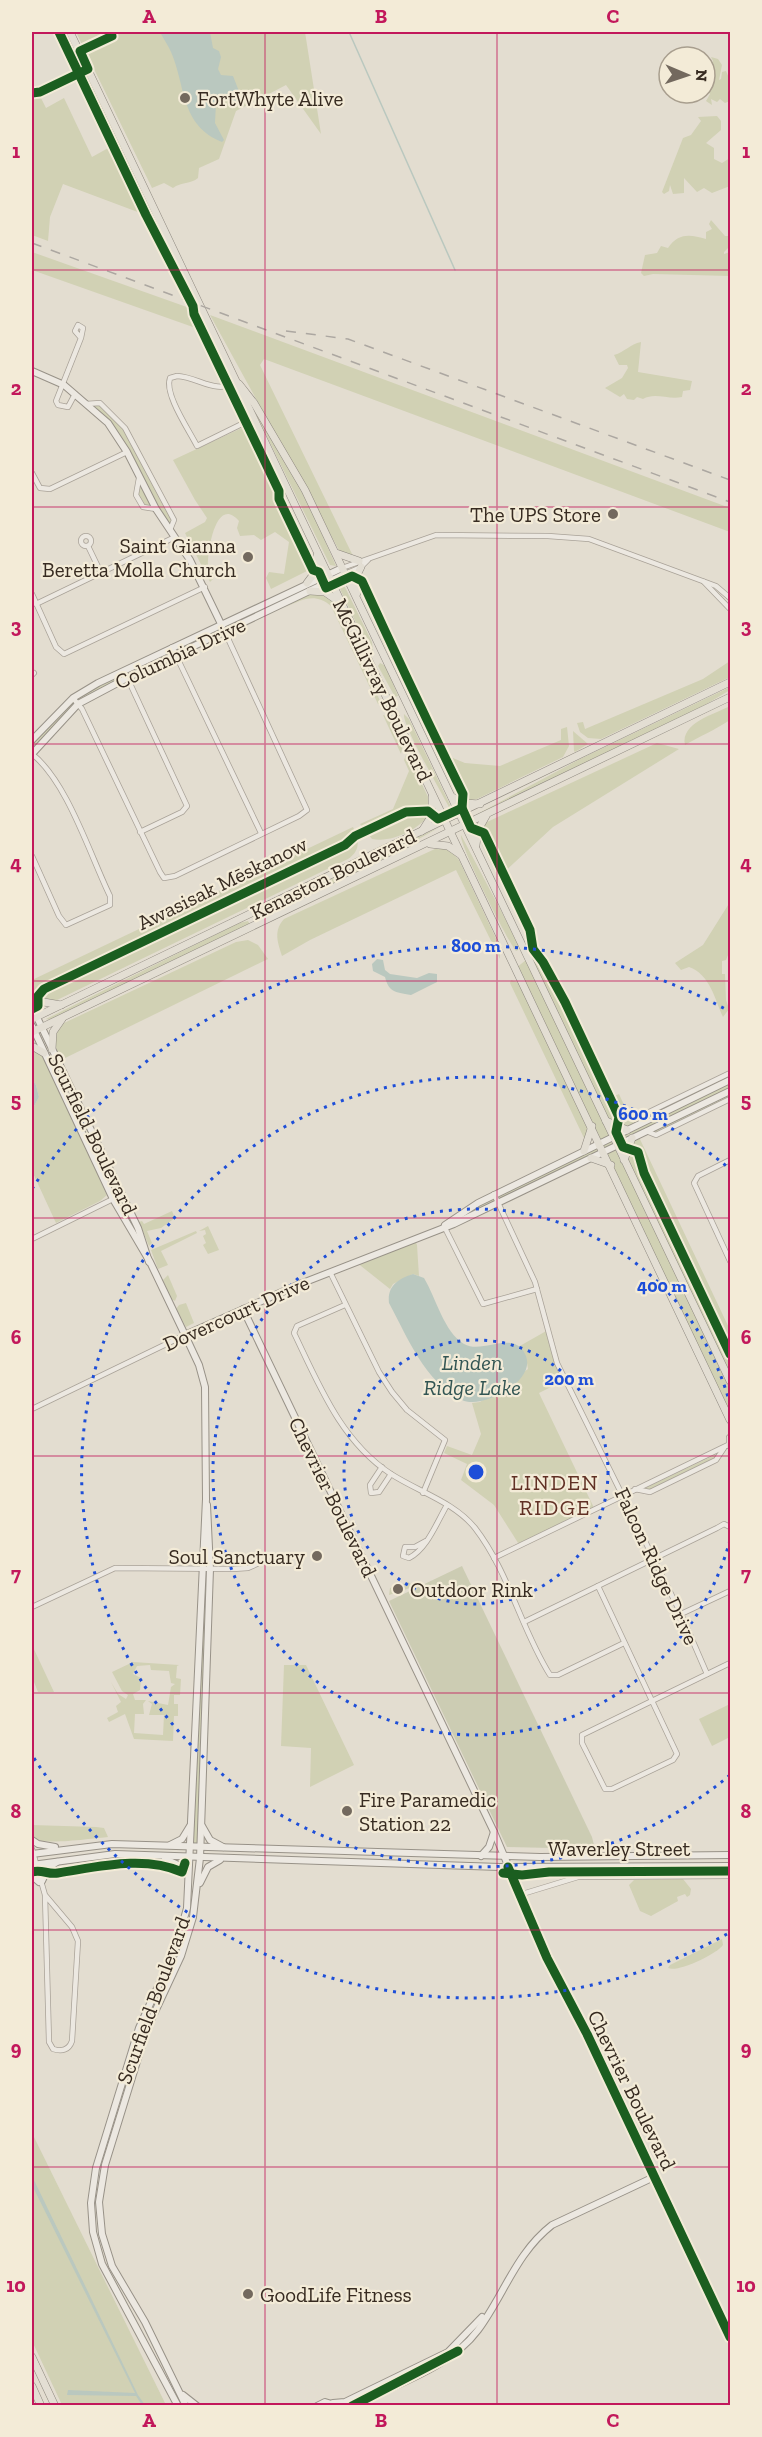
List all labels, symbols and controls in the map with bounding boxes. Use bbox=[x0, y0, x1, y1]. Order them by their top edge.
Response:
text: A bbox=[142, 4, 156, 28]
text: B bbox=[375, 4, 387, 28]
text: C bbox=[607, 4, 620, 28]
north arrow bbox=[657, 45, 717, 105]
text: N bbox=[692, 69, 711, 82]
place label: FortWhyte Alive bbox=[197, 86, 343, 111]
marker: FortWhyte Alive bbox=[178, 91, 192, 105]
text: 1 bbox=[12, 139, 20, 163]
text: 1 bbox=[742, 139, 750, 163]
text: 2 bbox=[11, 376, 22, 400]
text: 2 bbox=[741, 376, 752, 400]
place label: The UPS Store bbox=[470, 502, 601, 527]
marker: The UPS Store bbox=[606, 507, 620, 521]
place label: Saint Gianna Beretta Molla Church bbox=[42, 533, 236, 582]
marker: Saint Gianna Beretta Molla Church bbox=[241, 550, 255, 564]
street label: McGillivray Boulevard bbox=[328, 594, 438, 786]
street label: Columbia Drive bbox=[111, 612, 249, 694]
text: 3 bbox=[11, 614, 22, 638]
text: 3 bbox=[741, 614, 752, 638]
street label: Kenaston Boulevard bbox=[246, 823, 420, 925]
street label: Awasisak Mēskanow bbox=[133, 831, 311, 935]
text: 4 bbox=[10, 851, 22, 875]
text: 4 bbox=[740, 851, 752, 875]
text: 800 m bbox=[451, 935, 501, 957]
street label: Scurfield Boulevard bbox=[43, 1049, 143, 1219]
text: 5 bbox=[11, 1088, 21, 1112]
text: 5 bbox=[741, 1088, 751, 1112]
text: 600 m bbox=[618, 1103, 668, 1125]
street label: Dovercourt Drive bbox=[159, 1270, 313, 1356]
text: 400 m bbox=[637, 1275, 687, 1297]
text: 6 bbox=[11, 1325, 22, 1349]
text: 6 bbox=[741, 1325, 752, 1349]
water label: Linden Ridge Lake bbox=[423, 1349, 521, 1401]
text: 200 m bbox=[544, 1368, 594, 1390]
street label: Chevrier Boulevard bbox=[283, 1413, 383, 1581]
centre of rings bbox=[466, 1462, 486, 1482]
district label: LINDEN RIDGE bbox=[511, 1469, 599, 1521]
street label: Falcon Ridge Drive bbox=[610, 1483, 704, 1649]
place label: Soul Sanctuary bbox=[169, 1544, 305, 1569]
marker: Soul Sanctuary bbox=[310, 1549, 324, 1563]
text: 7 bbox=[11, 1562, 21, 1586]
text: 7 bbox=[741, 1562, 751, 1586]
place label: Outdoor Rink bbox=[410, 1577, 533, 1602]
marker: Outdoor Rink bbox=[391, 1582, 405, 1596]
place label: Fire Paramedic Station 22 bbox=[359, 1787, 496, 1836]
text: 8 bbox=[11, 1799, 22, 1823]
text: 8 bbox=[741, 1799, 752, 1823]
marker: Fire Paramedic Station 22 bbox=[340, 1804, 354, 1818]
street label: Waverley Street bbox=[548, 1836, 691, 1861]
street label: Scurfield Boulevard bbox=[111, 1912, 195, 2087]
street label: Chevrier Boulevard bbox=[582, 2006, 682, 2174]
text: 9 bbox=[11, 2036, 22, 2060]
text: 9 bbox=[741, 2036, 752, 2060]
text: 10 bbox=[6, 2273, 26, 2297]
text: 10 bbox=[736, 2273, 756, 2297]
place label: GoodLife Fitness bbox=[260, 2282, 412, 2307]
marker: GoodLife Fitness bbox=[241, 2287, 255, 2301]
text: A bbox=[142, 2408, 156, 2432]
text: B bbox=[375, 2408, 387, 2432]
text: C bbox=[607, 2408, 620, 2432]

